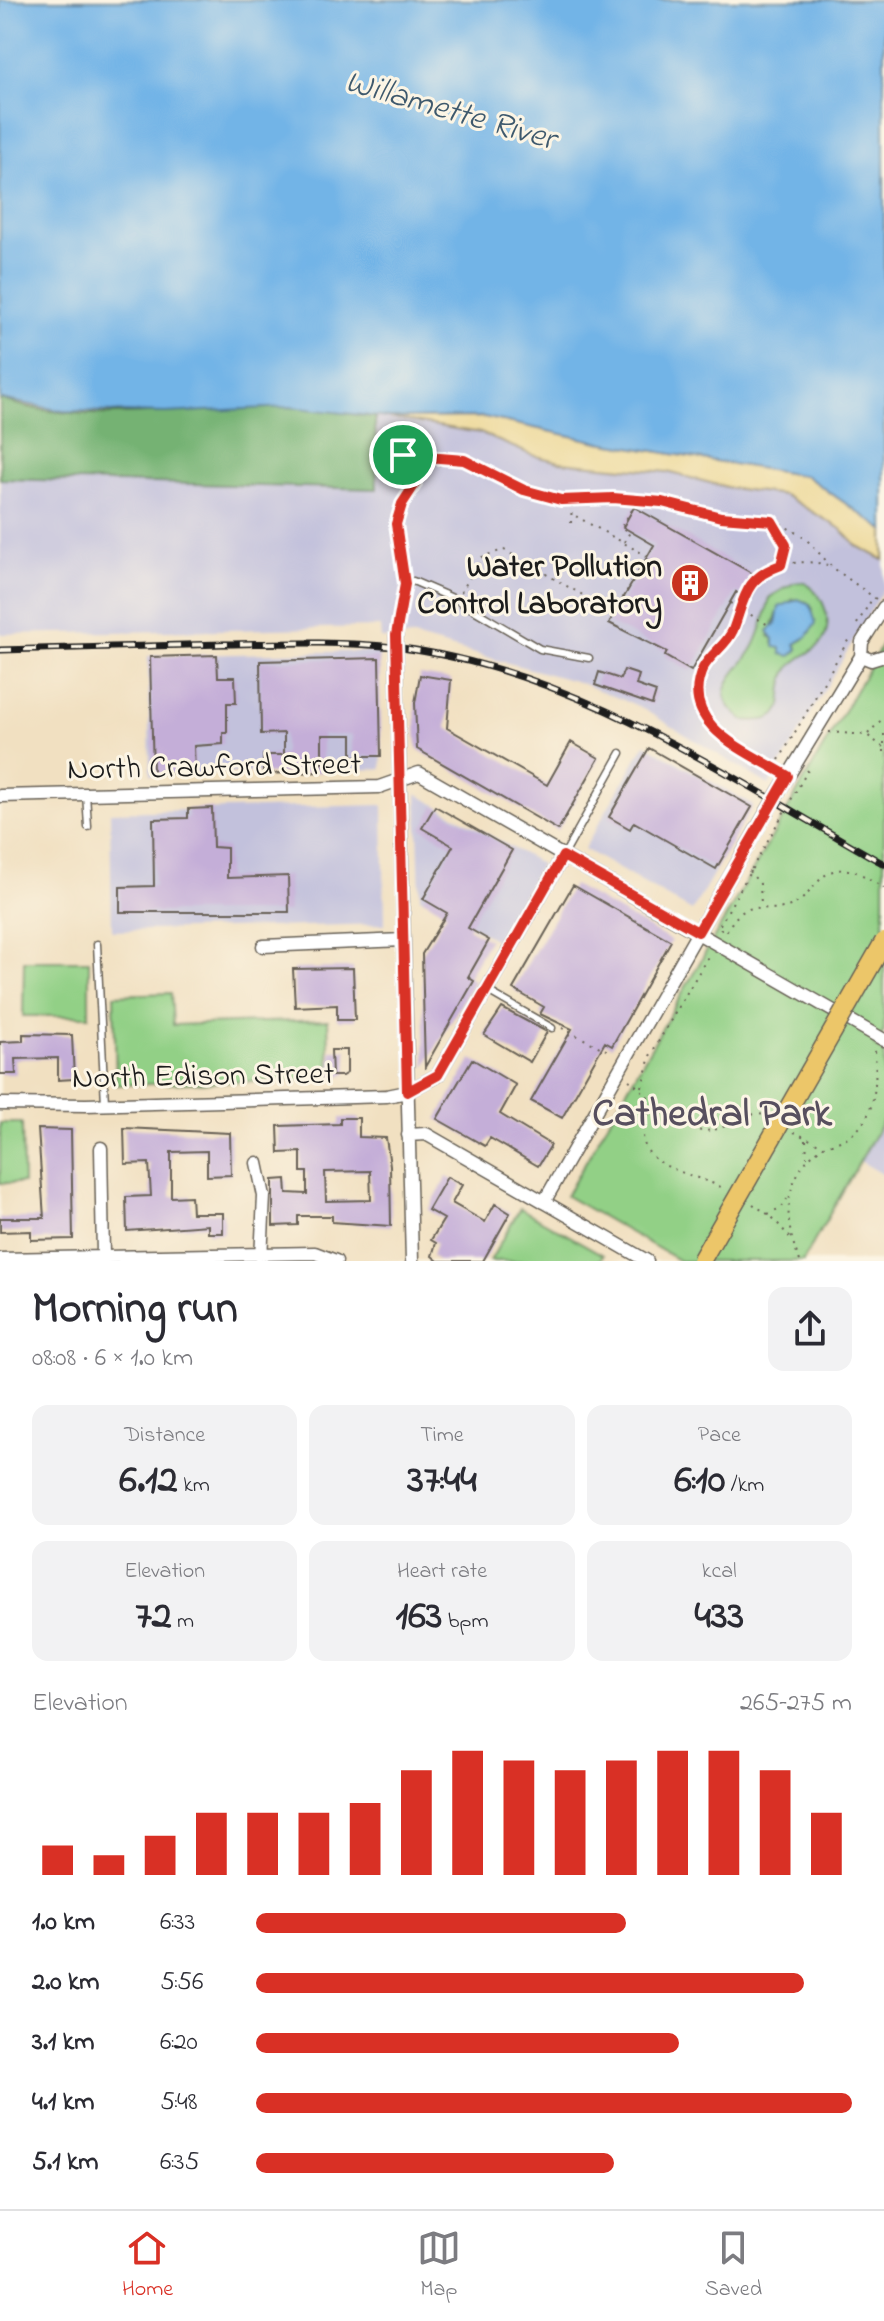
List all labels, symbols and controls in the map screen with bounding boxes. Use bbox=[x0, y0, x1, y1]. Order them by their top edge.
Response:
water label: Willamette River bbox=[339, 58, 565, 167]
pin bbox=[369, 421, 437, 489]
icon: arrive bbox=[381, 433, 425, 477]
place label: Water Pollution Control Laboratory bbox=[417, 545, 662, 630]
building icon: Water Pollution Control Laboratory bbox=[669, 562, 711, 604]
street label: North Crawford Street bbox=[67, 742, 362, 795]
street label: North Edison Street bbox=[71, 1052, 335, 1103]
district label: Cathedral Park bbox=[592, 1086, 833, 1145]
text: Morning run bbox=[32, 1278, 238, 1342]
button: share bbox=[768, 1287, 852, 1371]
text: 08:08 · 6 × 1.0 km bbox=[32, 1340, 193, 1378]
text: Distance bbox=[124, 1420, 205, 1452]
text: Time bbox=[420, 1420, 464, 1452]
text: Pace bbox=[698, 1420, 741, 1452]
text: 6.12 bbox=[119, 1452, 178, 1511]
text: 37:44 bbox=[407, 1452, 477, 1511]
text: 6:10 bbox=[674, 1452, 725, 1511]
text: km bbox=[178, 1470, 210, 1502]
text: /km bbox=[725, 1470, 764, 1502]
text: Elevation bbox=[124, 1556, 205, 1588]
text: Heart rate bbox=[397, 1556, 487, 1588]
text: kcal bbox=[702, 1556, 737, 1588]
text: 72 bbox=[135, 1588, 172, 1647]
text: 163 bbox=[395, 1588, 442, 1647]
text: 433 bbox=[695, 1588, 744, 1647]
text: m bbox=[172, 1606, 194, 1638]
text: bpm bbox=[442, 1606, 488, 1638]
text: Elevation bbox=[32, 1685, 128, 1723]
text: 265–275 m bbox=[740, 1685, 852, 1723]
text: 1.0 km bbox=[32, 1904, 95, 1942]
text: 6:33 bbox=[160, 1904, 195, 1942]
text: 2.0 km bbox=[32, 1964, 100, 2002]
text: 5:56 bbox=[160, 1964, 203, 2002]
text: 3.1 km bbox=[32, 2024, 94, 2062]
text: 6:20 bbox=[160, 2024, 198, 2062]
text: 4.1 km bbox=[32, 2084, 94, 2122]
text: 5:48 bbox=[160, 2084, 198, 2122]
text: 5.1 km bbox=[32, 2144, 99, 2182]
text: 6:35 bbox=[160, 2144, 199, 2182]
tab: Home bbox=[122, 2226, 173, 2306]
tab: Map bbox=[417, 2226, 461, 2306]
tab: Saved bbox=[705, 2226, 762, 2306]

